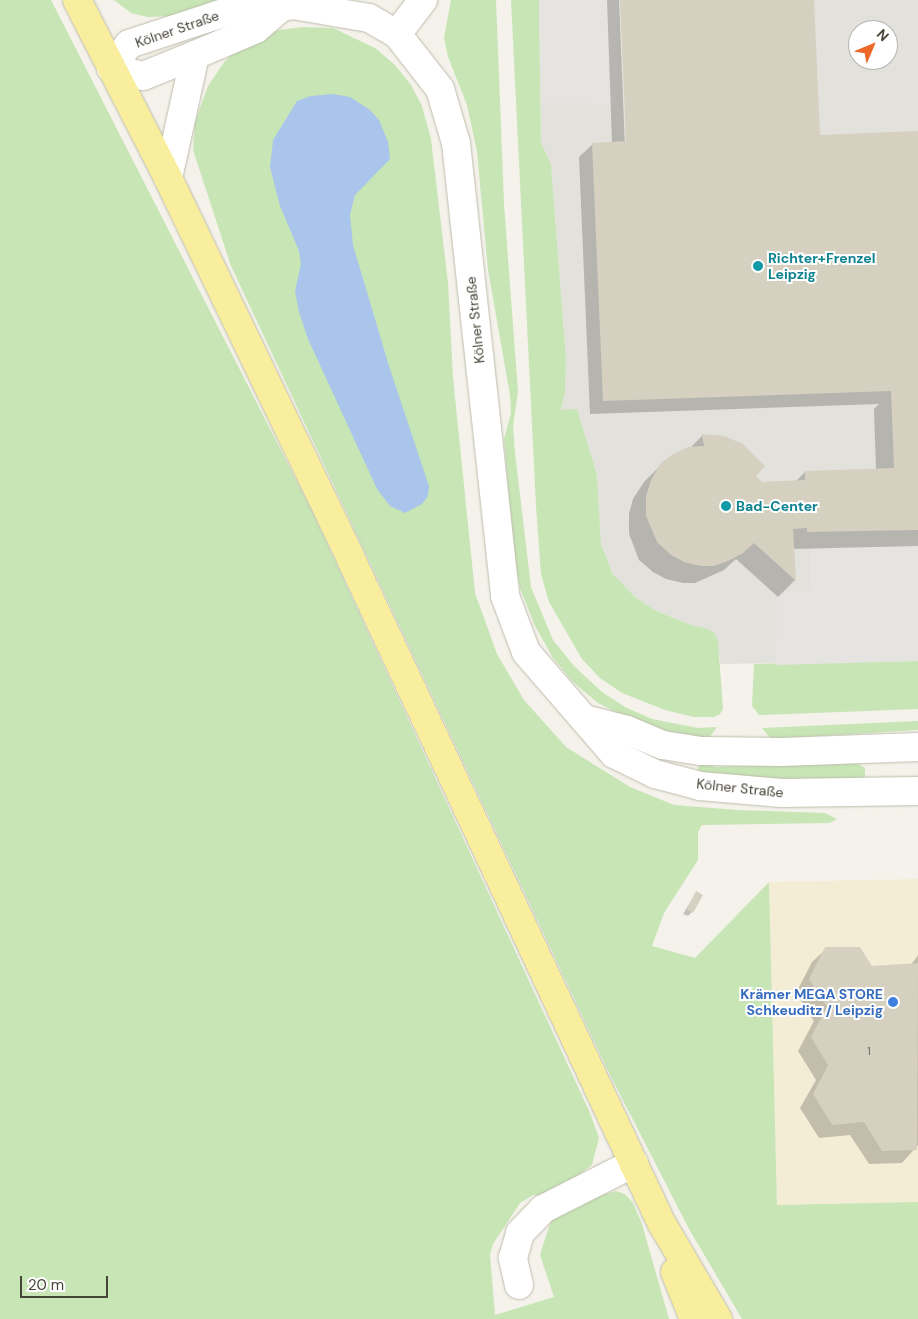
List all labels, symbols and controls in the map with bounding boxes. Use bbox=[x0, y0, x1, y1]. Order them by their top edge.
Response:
street label: Kölner Straße bbox=[133, 7, 221, 51]
north arrow bbox=[848, 20, 898, 70]
text: N bbox=[873, 25, 893, 45]
place label: Richter+Frenzel Leipzig bbox=[768, 250, 875, 282]
marker: Richter+Frenzel Leipzig bbox=[752, 260, 764, 272]
street label: Kölner Straße bbox=[462, 276, 488, 364]
place label: Bad-Center bbox=[736, 498, 818, 514]
marker: Bad-Center bbox=[720, 500, 732, 512]
street label: Kölner Straße bbox=[696, 775, 784, 801]
place label: Krämer MEGA STORE Schkeuditz / Leipzig bbox=[740, 986, 883, 1019]
marker: Krämer MEGA STORE Schkeuditz / Leipzig bbox=[887, 996, 899, 1008]
house number: 1 bbox=[867, 1044, 871, 1058]
scale bar bbox=[22, 1266, 110, 1298]
text: 20 m bbox=[28, 1275, 64, 1295]

